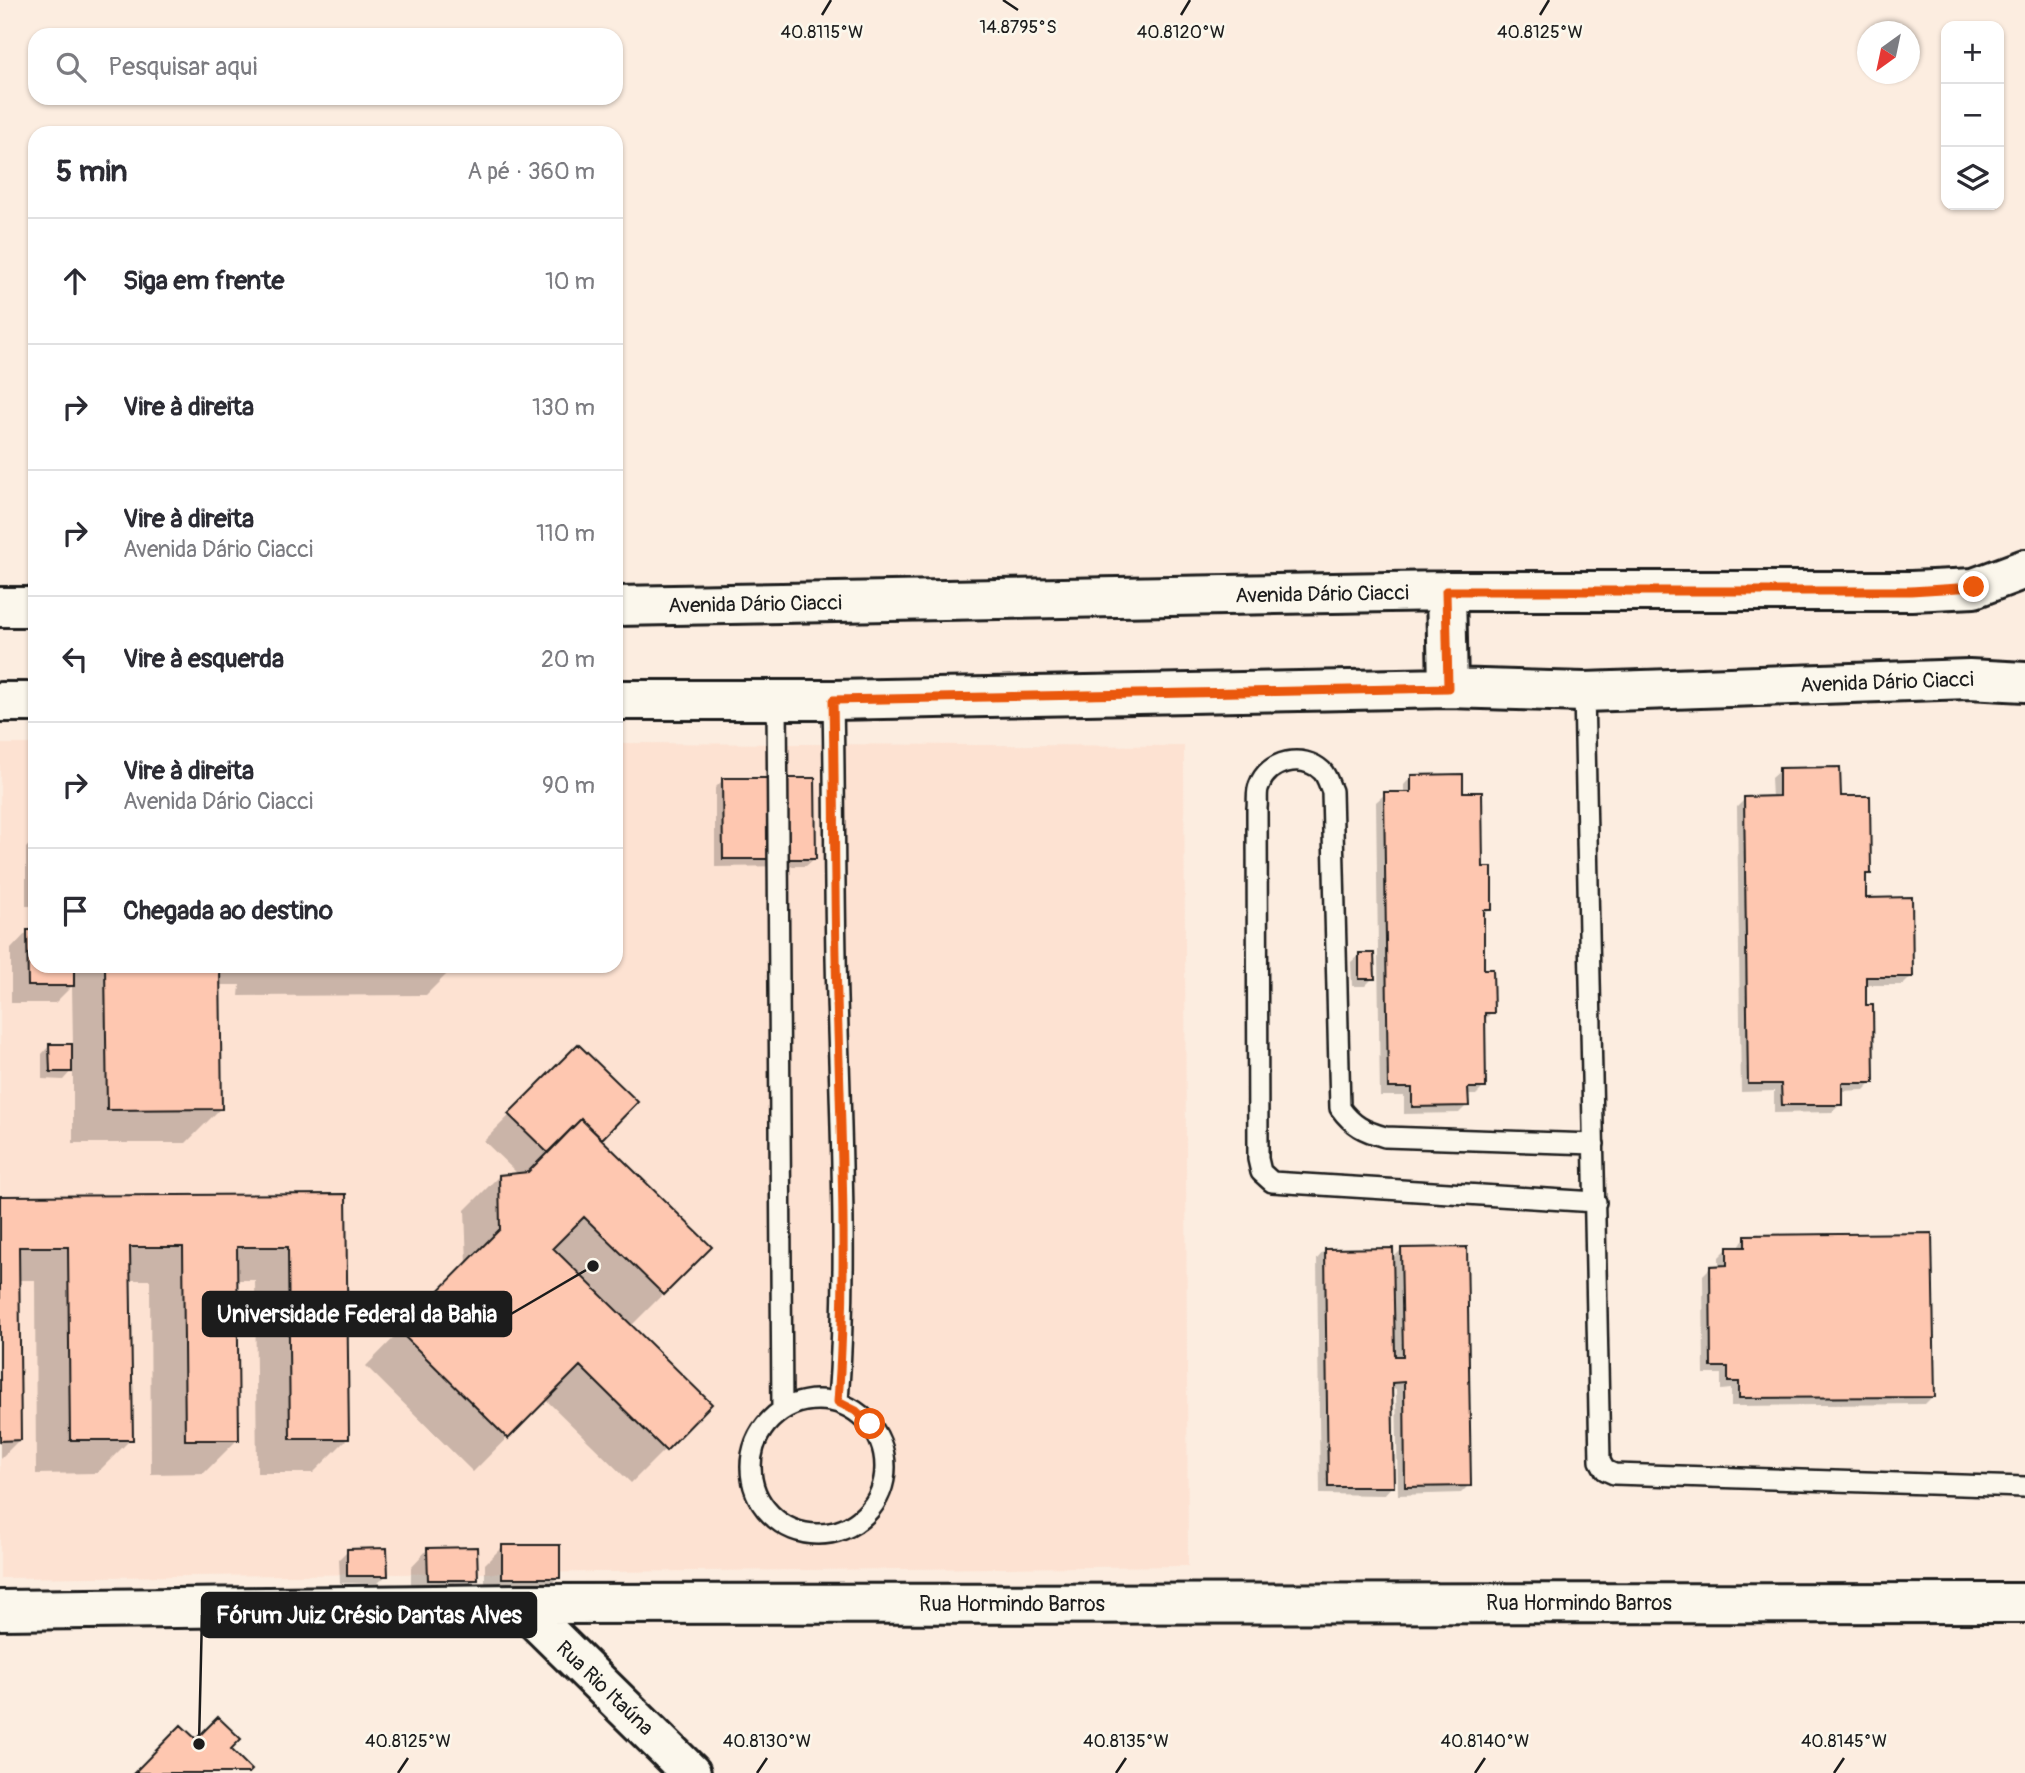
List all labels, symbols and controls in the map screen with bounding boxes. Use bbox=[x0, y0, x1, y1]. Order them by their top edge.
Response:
text: 14.8795°S bbox=[979, 16, 1057, 39]
text: 40.8115°W bbox=[781, 21, 863, 44]
text: 40.8120°W bbox=[1137, 21, 1225, 44]
text: 40.8125°W bbox=[1497, 21, 1583, 44]
north arrow bbox=[1857, 21, 1920, 84]
map controls bbox=[1941, 21, 2004, 210]
button: + bbox=[1941, 21, 2004, 84]
search box bbox=[28, 28, 623, 105]
icon: search bbox=[52, 48, 90, 86]
text: Pesquisar aqui bbox=[108, 51, 257, 83]
button: − bbox=[1941, 84, 2004, 147]
button: layers bbox=[1941, 147, 2004, 210]
text: 5 min bbox=[56, 153, 127, 190]
text: A pé · 360 m bbox=[467, 157, 595, 186]
icon: ahead bbox=[56, 262, 94, 300]
text: Siga em frente bbox=[123, 265, 284, 297]
text: 10 m bbox=[545, 267, 595, 296]
icon: right bbox=[56, 388, 94, 426]
text: Vire à direita bbox=[123, 391, 254, 423]
text: 130 m bbox=[532, 393, 595, 422]
text: Vire à direita bbox=[123, 503, 254, 535]
icon: right bbox=[56, 514, 94, 552]
text: 110 m bbox=[536, 519, 595, 548]
text: Avenida Dário Ciacci bbox=[123, 535, 313, 564]
route end bbox=[1958, 571, 1989, 602]
street label: Avenida Dário Ciacci bbox=[1235, 579, 1409, 610]
street label: Avenida Dário Ciacci bbox=[668, 589, 842, 620]
icon: left bbox=[56, 640, 94, 678]
text: Vire à esquerda bbox=[123, 643, 284, 675]
text: 20 m bbox=[541, 645, 595, 674]
street label: Avenida Dário Ciacci bbox=[1800, 666, 1974, 699]
text: Vire à direita bbox=[123, 755, 254, 787]
icon: right bbox=[56, 766, 94, 804]
text: 90 m bbox=[542, 771, 595, 800]
text: Avenida Dário Ciacci bbox=[123, 787, 313, 816]
icon: arrive bbox=[56, 892, 94, 930]
text: Chegada ao destino bbox=[123, 895, 333, 927]
callout: Universidade Federal da Bahia bbox=[203, 1292, 511, 1336]
text: Universidade Federal da Bahia bbox=[217, 1300, 497, 1329]
route start bbox=[854, 1408, 885, 1439]
street label: Rua Hormindo Barros bbox=[1486, 1590, 1672, 1617]
street label: Rua Hormindo Barros bbox=[919, 1591, 1105, 1618]
callout: Fórum Juiz Crésio Dantas Alves bbox=[202, 1593, 536, 1637]
text: Fórum Juiz Crésio Dantas Alves bbox=[216, 1601, 523, 1630]
street label: Rua Rio Itaúna bbox=[550, 1635, 659, 1742]
text: 40.8125°W bbox=[365, 1730, 451, 1753]
text: 40.8130°W bbox=[723, 1730, 811, 1753]
text: 40.8135°W bbox=[1083, 1730, 1169, 1753]
text: 40.8140°W bbox=[1441, 1730, 1529, 1753]
text: 40.8145°W bbox=[1801, 1730, 1887, 1753]

